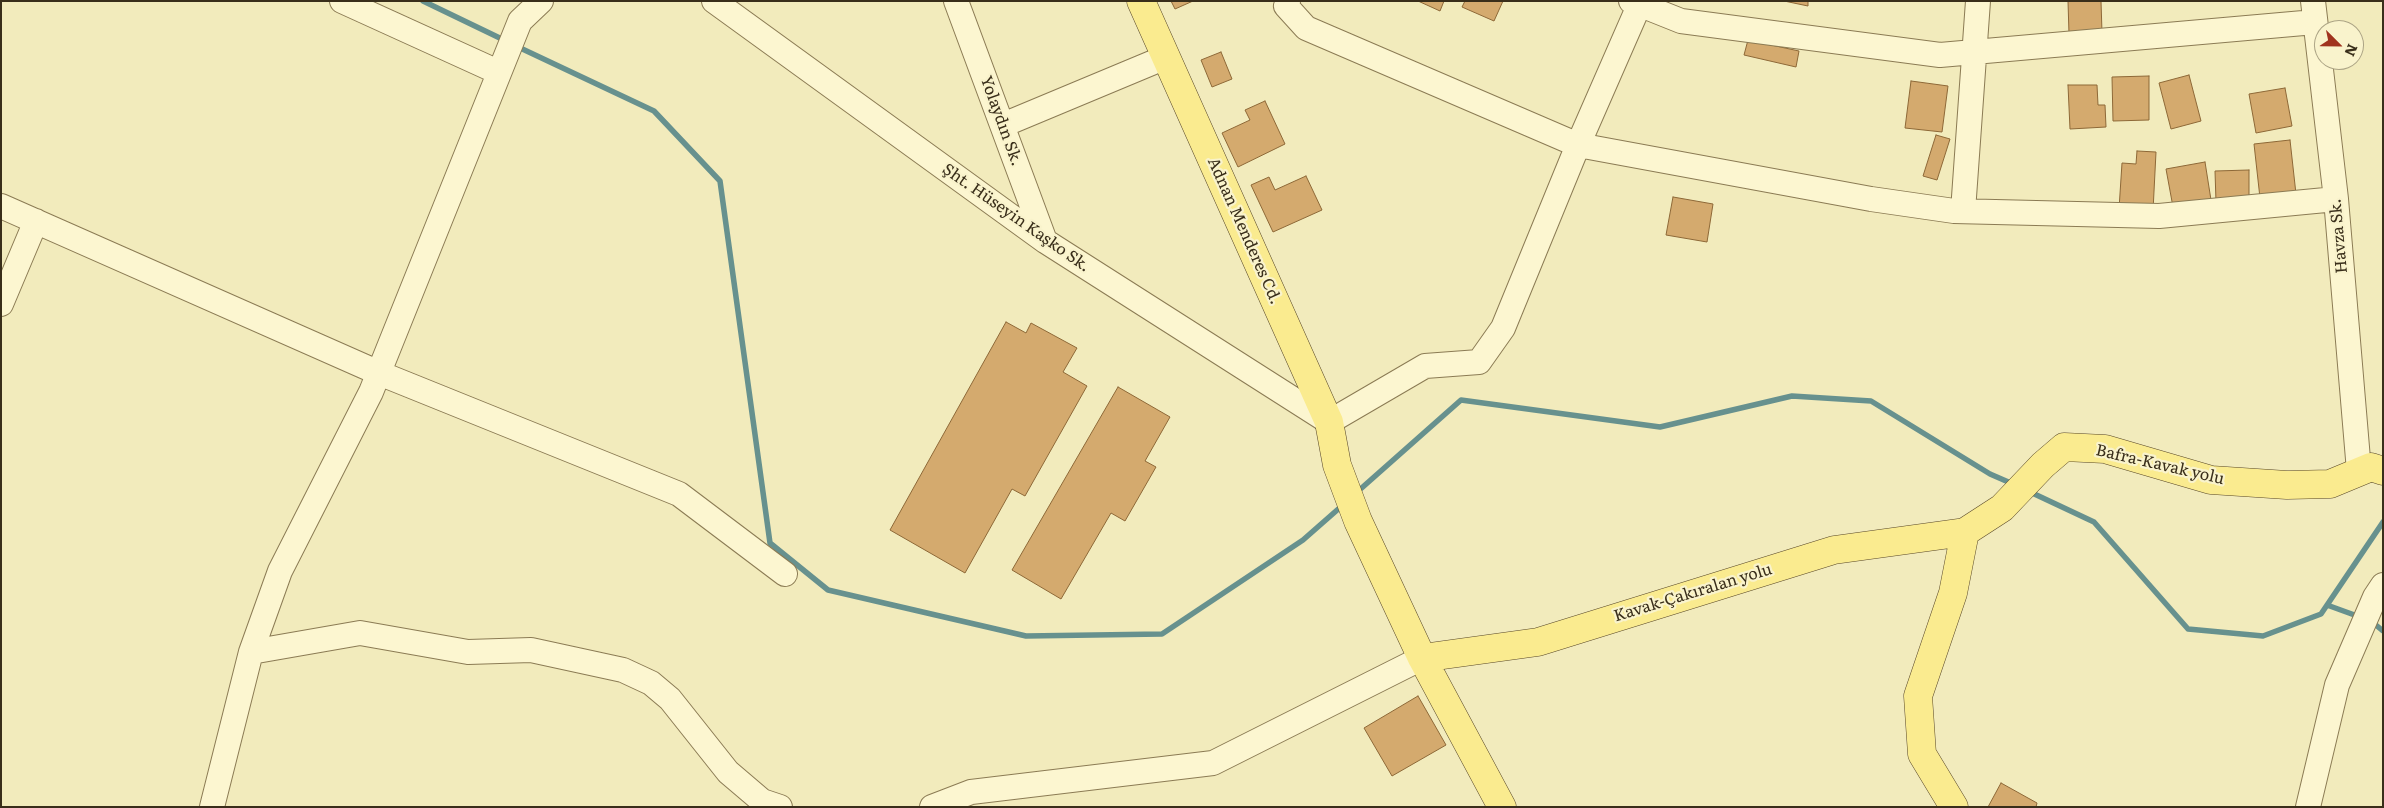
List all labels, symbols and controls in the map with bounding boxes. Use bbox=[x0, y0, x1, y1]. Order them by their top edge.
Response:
north arrow bbox=[2314, 20, 2364, 70]
text: N bbox=[2340, 41, 2363, 60]
street label: Yolaydın Sk. bbox=[976, 73, 1026, 169]
street label: Adnan Menderes Cd. bbox=[1203, 155, 1285, 307]
street label: Şht. Hüseyin Kaşko Sk. bbox=[938, 160, 1094, 276]
street label: Havza Sk. bbox=[2326, 198, 2352, 274]
street label: Bafra-Kavak yolu bbox=[2094, 441, 2226, 489]
street label: Kavak-Çakıralan yolu bbox=[1612, 560, 1774, 626]

